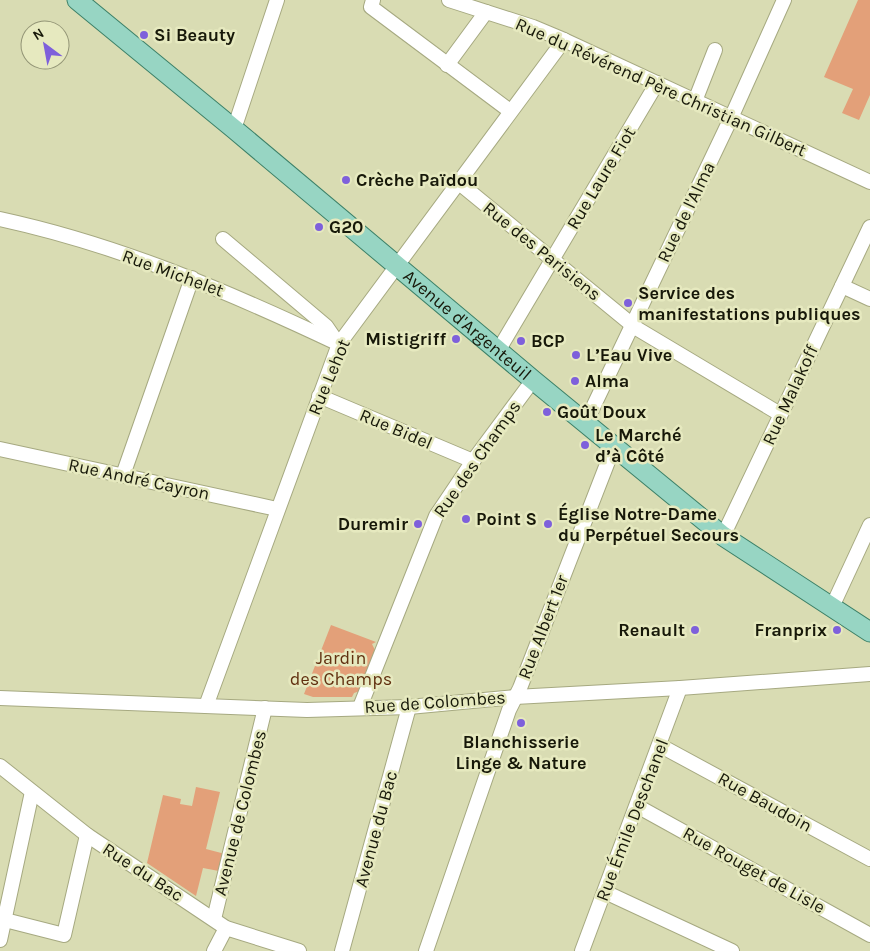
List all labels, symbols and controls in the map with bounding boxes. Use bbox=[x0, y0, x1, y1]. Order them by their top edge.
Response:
street label: Rue du Révérend Père Christian Gilbert bbox=[512, 13, 810, 161]
north arrow bbox=[20, 20, 70, 70]
place label: Si Beauty bbox=[154, 24, 235, 46]
text: N bbox=[30, 25, 47, 44]
marker: Si Beauty bbox=[138, 29, 150, 41]
street label: Rue Laure Fiot bbox=[562, 122, 640, 233]
street label: Rue de l'Alma bbox=[652, 158, 720, 266]
place label: Crèche Païdou bbox=[356, 169, 478, 191]
marker: Crèche Païdou bbox=[340, 174, 352, 186]
street label: Rue des Parisiens bbox=[479, 197, 605, 305]
place label: G20 bbox=[329, 216, 363, 238]
marker: G20 bbox=[313, 221, 325, 233]
street label: Rue Michelet bbox=[119, 244, 227, 302]
street label: Avenue d'Argenteuil bbox=[399, 265, 536, 385]
place label: Service des manifestations publiques bbox=[638, 282, 860, 325]
marker: Service des manifestations publiques bbox=[622, 297, 634, 309]
place label: Mistigriff bbox=[365, 328, 446, 350]
place label: BCP bbox=[531, 330, 565, 352]
marker: Mistigriff bbox=[450, 333, 462, 345]
street label: Rue Lehot bbox=[303, 335, 355, 418]
marker: BCP bbox=[515, 335, 527, 347]
street label: Rue Malakoff bbox=[757, 341, 823, 449]
place label: L’Eau Vive bbox=[586, 344, 672, 366]
marker: L’Eau Vive bbox=[570, 349, 582, 361]
place label: Alma bbox=[585, 370, 629, 392]
marker: Alma bbox=[569, 375, 581, 387]
street label: Rue des Champs bbox=[428, 396, 526, 522]
place label: Goût Doux bbox=[557, 401, 646, 423]
street label: Rue Bidel bbox=[356, 404, 436, 454]
marker: Goût Doux bbox=[541, 406, 553, 418]
place label: Le Marché d’à Côté bbox=[595, 424, 682, 467]
marker: Le Marché d’à Côté bbox=[579, 439, 591, 451]
street label: Rue André Cayron bbox=[66, 453, 212, 505]
place label: Église Notre-Dame du Perpétuel Secours bbox=[558, 502, 739, 546]
place label: Point S bbox=[476, 508, 537, 530]
place label: Duremir bbox=[338, 513, 408, 535]
marker: Point S bbox=[460, 513, 472, 525]
marker: Duremir bbox=[412, 518, 424, 530]
marker: Église Notre-Dame du Perpétuel Secours bbox=[542, 518, 554, 530]
street label: Rue Albert 1er bbox=[513, 571, 573, 682]
place label: Renault bbox=[618, 619, 685, 641]
place label: Franprix bbox=[754, 619, 827, 641]
marker: Renault bbox=[689, 624, 701, 636]
marker: Franprix bbox=[831, 624, 843, 636]
park label: Jardin des Champs bbox=[290, 647, 392, 690]
street label: Rue de Colombes bbox=[364, 686, 506, 718]
marker: Blanchisserie Linge & Nature bbox=[515, 717, 527, 729]
street label: Avenue de Colombes bbox=[209, 728, 271, 898]
place label: Blanchisserie Linge & Nature bbox=[456, 731, 586, 774]
street label: Rue Émile Deschanel bbox=[590, 735, 673, 904]
street label: Rue Baudoin bbox=[714, 767, 816, 837]
street label: Avenue du Bac bbox=[350, 768, 402, 890]
street label: Rue Rouget de Lisle bbox=[679, 822, 829, 918]
street label: Rue du Bac bbox=[99, 838, 187, 906]

